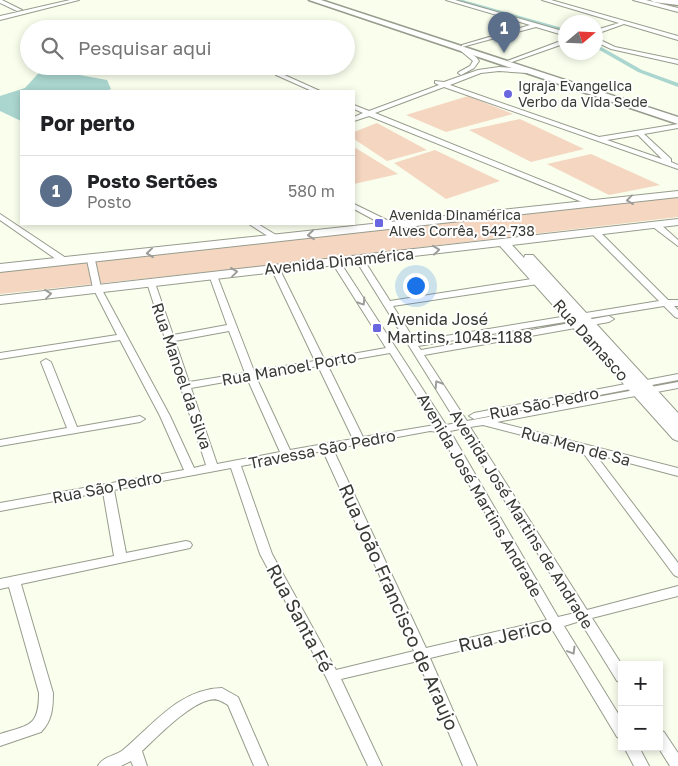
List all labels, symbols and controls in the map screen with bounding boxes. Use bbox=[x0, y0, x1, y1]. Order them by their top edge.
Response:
pin: 1 bbox=[488, 12, 520, 53]
north arrow bbox=[558, 15, 603, 60]
search box bbox=[20, 20, 355, 75]
icon: search bbox=[38, 34, 66, 62]
text: Pesquisar aqui bbox=[78, 36, 212, 59]
place label: Igraja Evangelica Verbo da Vida Sede bbox=[518, 77, 648, 110]
marker: Igraja Evangelica Verbo da Vida Sede bbox=[502, 88, 514, 100]
text: Por perto bbox=[40, 110, 135, 136]
text: Posto Sertões bbox=[87, 169, 218, 192]
text: 1 bbox=[52, 181, 60, 201]
text: 580 m bbox=[288, 181, 335, 201]
text: Posto bbox=[87, 192, 131, 212]
one-way arrow bbox=[625, 194, 633, 205]
place label: Avenida Dinamérica Alves Corrêa, 542-738 bbox=[389, 206, 535, 239]
marker: Avenida Dinamérica Alves Corrêa, 542-738 bbox=[373, 217, 385, 229]
one-way arrow bbox=[307, 229, 315, 240]
street label: Avenida Dinamérica bbox=[263, 243, 415, 279]
one-way arrow bbox=[432, 245, 440, 256]
one-way arrow bbox=[146, 247, 154, 258]
one-way arrow bbox=[230, 267, 238, 278]
your location bbox=[403, 273, 429, 299]
one-way arrow bbox=[45, 289, 53, 300]
street label: Rua Damasco bbox=[549, 295, 633, 385]
one-way arrow bbox=[355, 296, 365, 305]
street label: Rua Manoel da Silva bbox=[148, 300, 216, 452]
place label: Avenida José Martins, 1048-1188 bbox=[387, 309, 533, 347]
marker: Avenida José Martins, 1048-1188 bbox=[371, 322, 383, 334]
street label: Rua Manoel Porto bbox=[220, 346, 358, 390]
one-way arrow bbox=[434, 381, 444, 390]
street label: Rua São Pedro bbox=[487, 383, 601, 423]
street label: Avenida José Martins Andrade bbox=[413, 390, 547, 600]
street label: Avenida José Martins de Andrade bbox=[446, 406, 598, 632]
street label: Rua Men de Sa bbox=[519, 422, 633, 470]
street label: Travessa São Pedro bbox=[247, 425, 397, 473]
street label: Rua São Pedro bbox=[50, 467, 164, 507]
street label: Rua João Francisco de Araujo bbox=[335, 480, 464, 734]
street label: Rua Santa Fé bbox=[262, 560, 339, 676]
street label: Rua Jerico bbox=[456, 613, 554, 656]
one-way arrow bbox=[565, 645, 575, 654]
map controls bbox=[618, 661, 663, 751]
button: + bbox=[618, 661, 663, 706]
button: − bbox=[618, 706, 663, 751]

